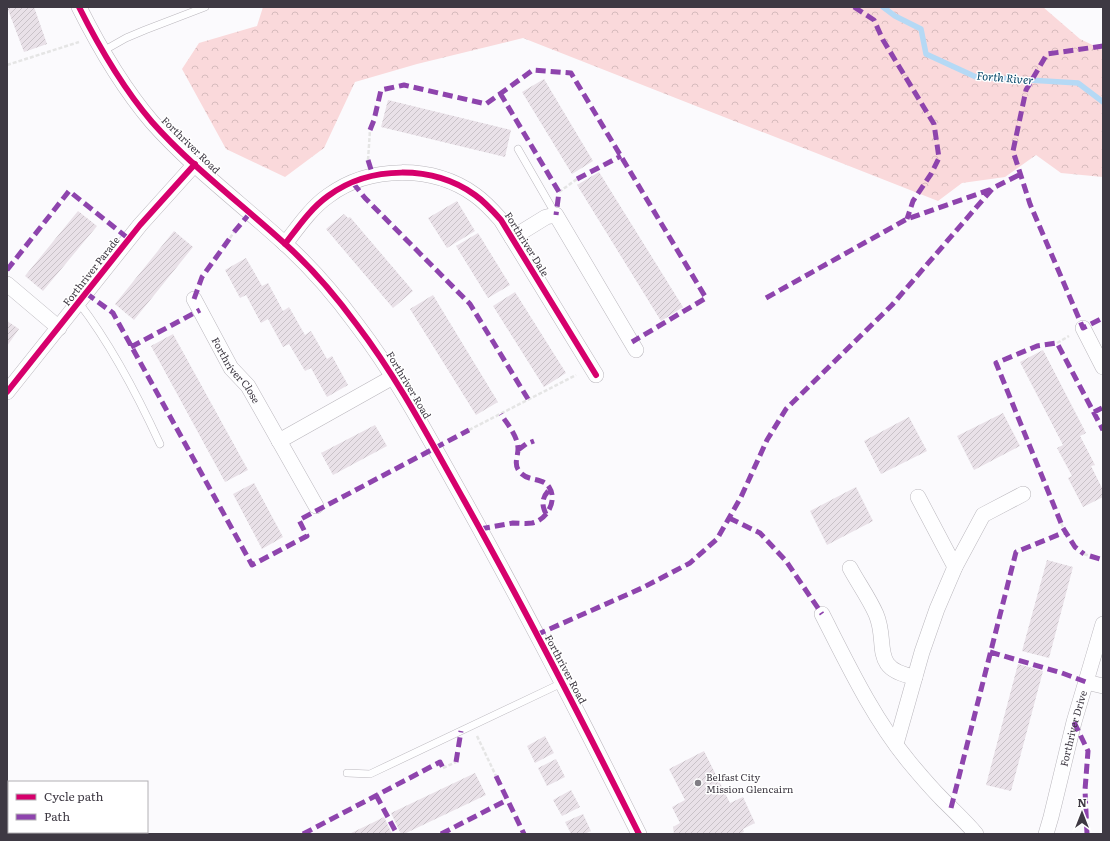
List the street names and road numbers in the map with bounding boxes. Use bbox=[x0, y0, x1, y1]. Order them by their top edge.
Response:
street label: Forthriver Road bbox=[159, 113, 224, 177]
street label: Forthriver Dale bbox=[502, 209, 553, 279]
street label: Forthriver Parade bbox=[59, 233, 123, 309]
street label: Forthriver Close bbox=[209, 334, 264, 406]
street label: Forthriver Road bbox=[383, 348, 436, 421]
street label: Forthriver Road bbox=[542, 632, 591, 706]
street label: Forthriver Drive bbox=[1055, 688, 1090, 768]

